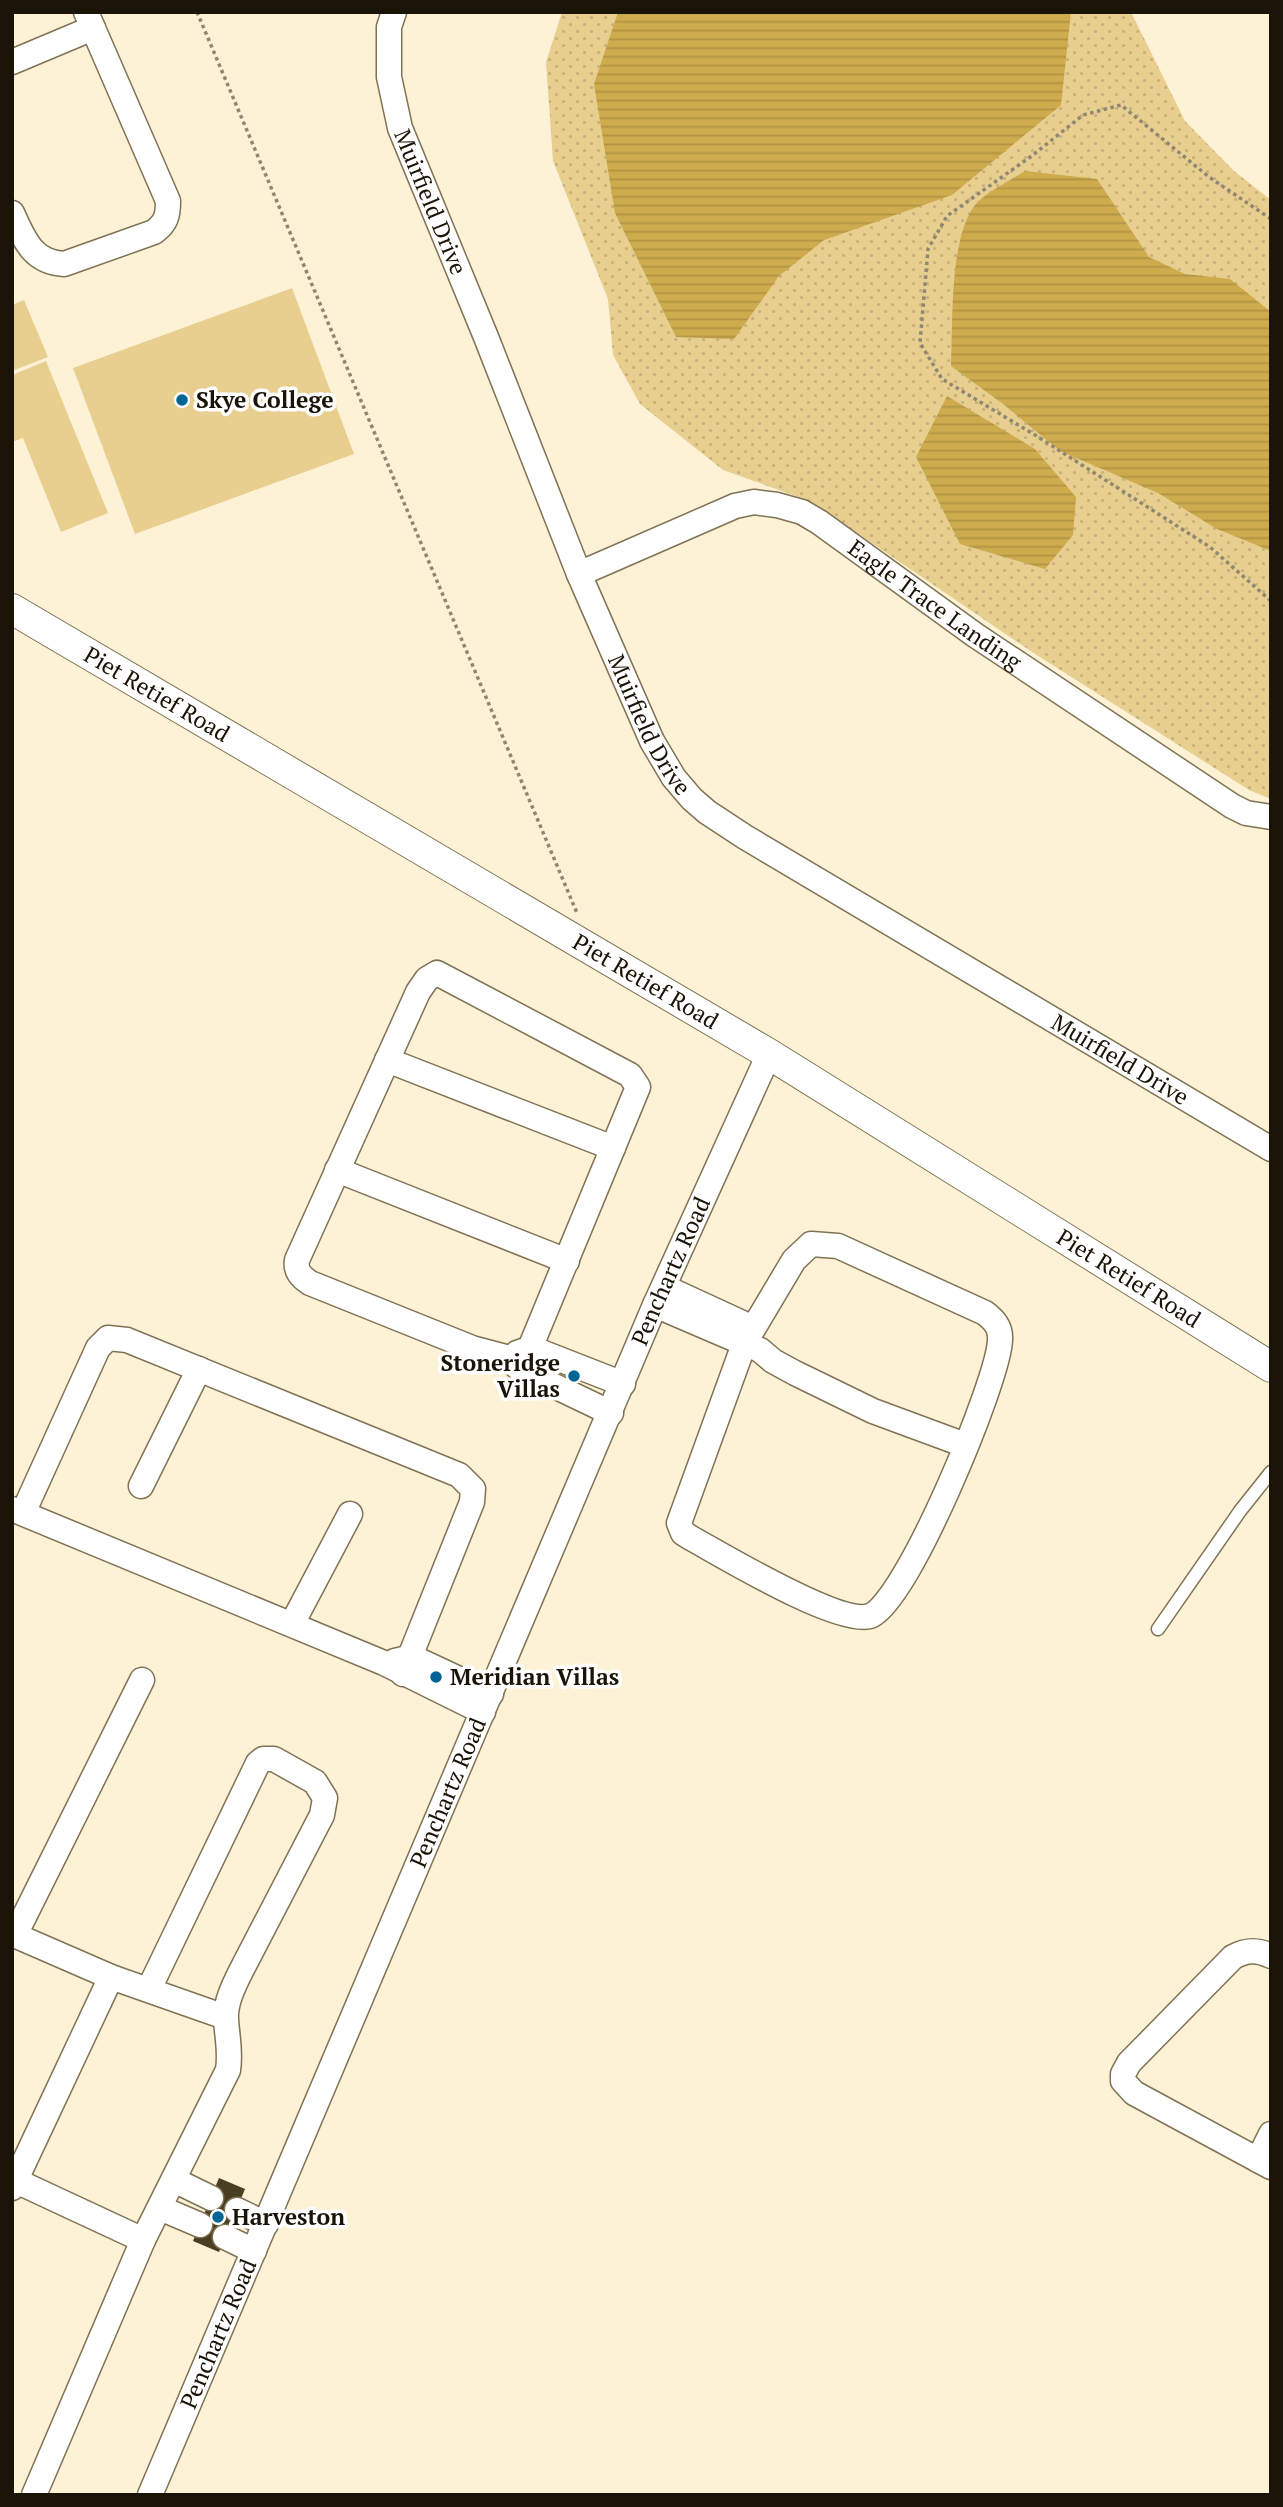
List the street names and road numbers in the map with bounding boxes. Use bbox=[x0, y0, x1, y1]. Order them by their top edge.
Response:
street label: Muirfield Drive bbox=[387, 124, 475, 279]
street label: Eagle Trace Landing bbox=[842, 532, 1029, 677]
street label: Piet Retief Road bbox=[79, 639, 236, 749]
street label: Muirfield Drive bbox=[601, 649, 698, 802]
street label: Piet Retief Road bbox=[567, 926, 725, 1036]
street label: Muirfield Drive bbox=[1046, 1006, 1195, 1112]
street label: Penchartz Road bbox=[624, 1192, 717, 1350]
street label: Piet Retief Road bbox=[1051, 1221, 1207, 1335]
street label: Penchartz Road bbox=[402, 1713, 493, 1872]
street label: Penchartz Road bbox=[172, 2254, 263, 2413]

